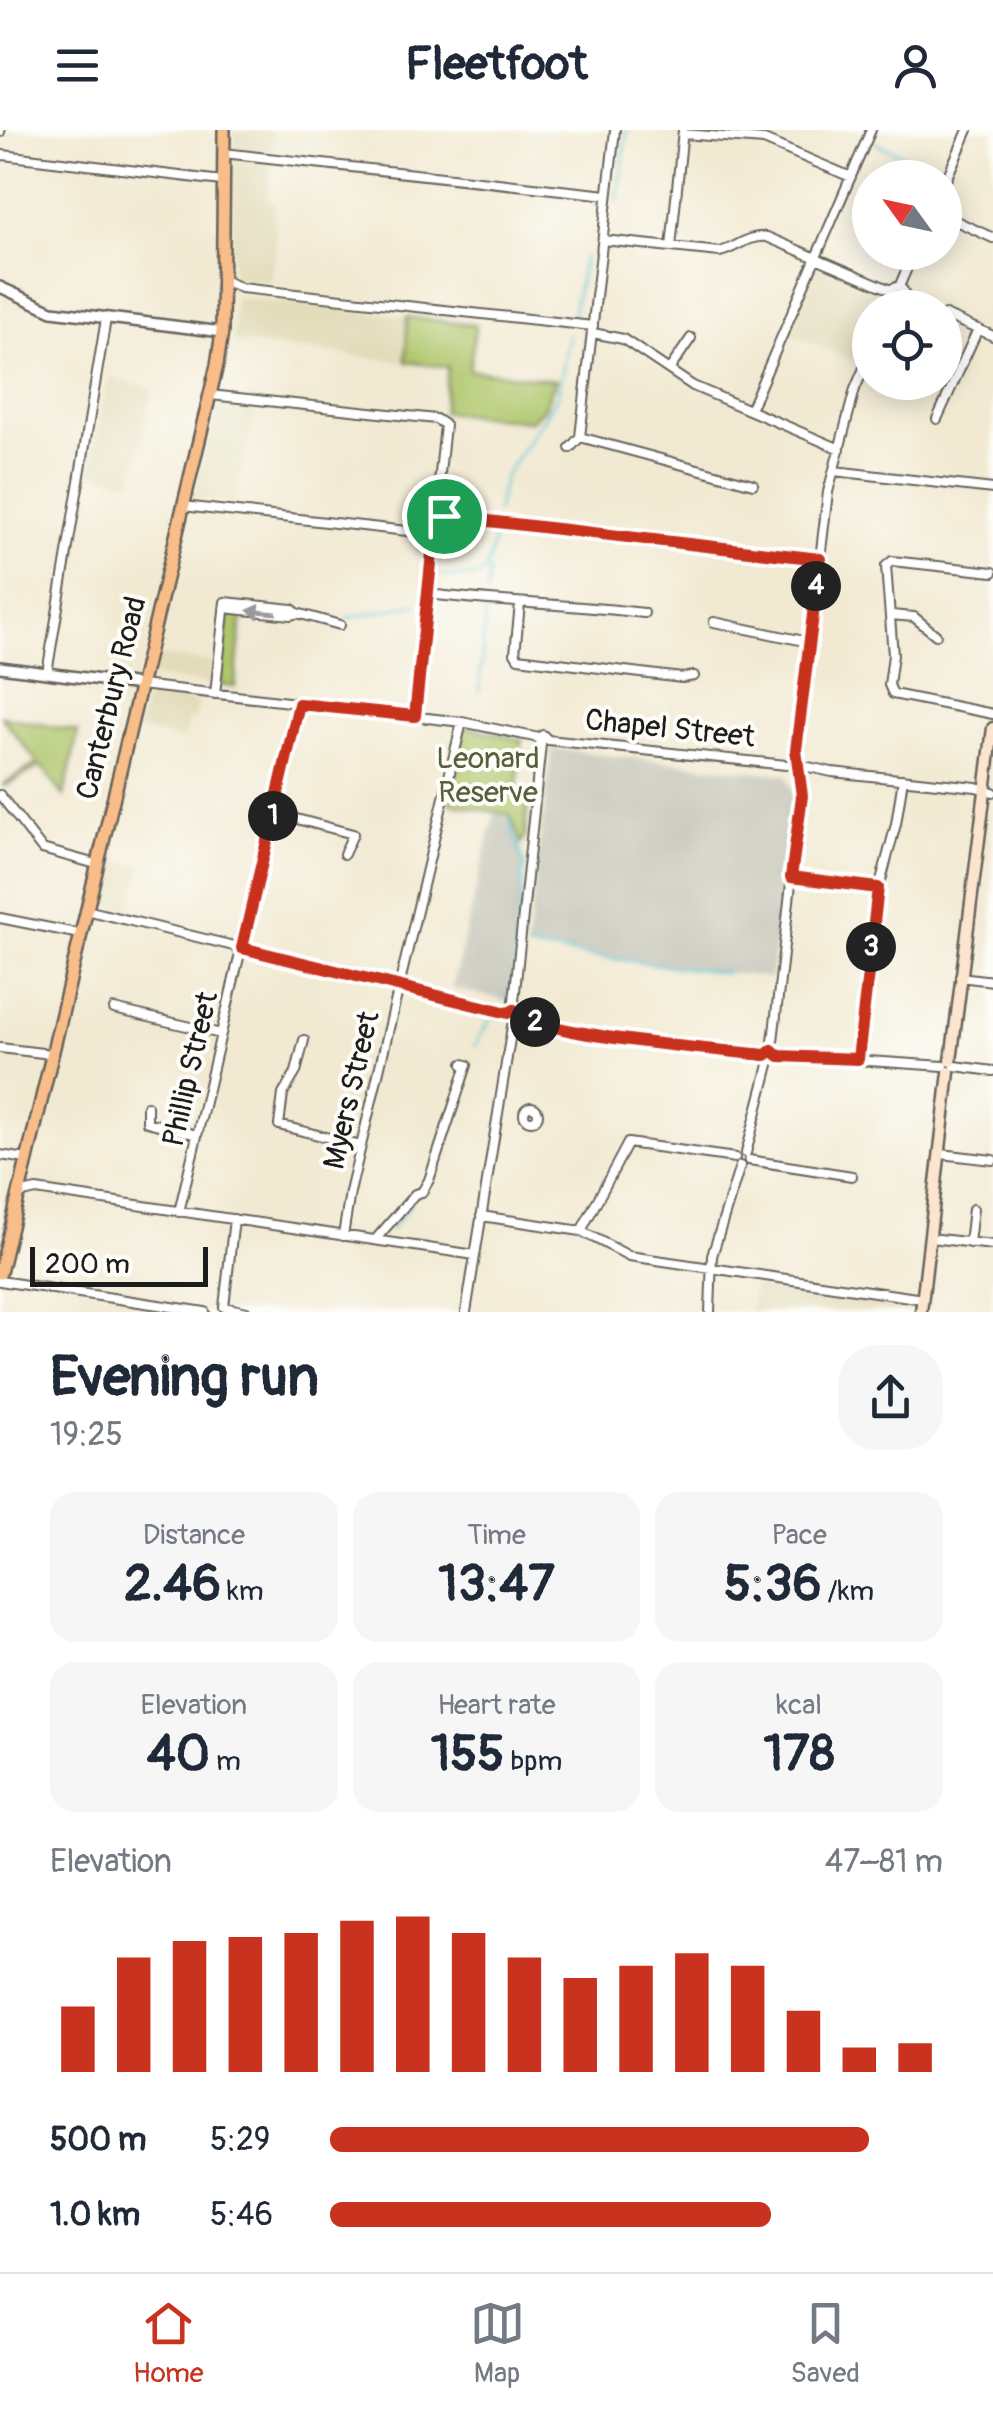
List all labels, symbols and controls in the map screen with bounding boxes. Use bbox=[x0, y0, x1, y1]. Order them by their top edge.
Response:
text: Fleetfoot bbox=[405, 37, 588, 93]
icon: menu bbox=[50, 38, 105, 93]
icon: person bbox=[888, 38, 943, 93]
north arrow bbox=[852, 160, 962, 270]
map controls bbox=[852, 160, 962, 400]
button: locate bbox=[852, 290, 962, 400]
pin bbox=[402, 474, 487, 559]
icon: arrive bbox=[417, 489, 472, 544]
pin: 4 bbox=[791, 561, 841, 611]
text: 4 bbox=[808, 568, 824, 603]
street label: Canterbury Road bbox=[68, 593, 155, 803]
one-way arrow bbox=[246, 604, 278, 620]
street label: Chapel Street bbox=[583, 701, 758, 756]
park label: Leonard Reserve bbox=[436, 740, 540, 811]
pin: 1 bbox=[248, 791, 298, 841]
text: 1 bbox=[268, 798, 278, 833]
pin: 3 bbox=[846, 922, 896, 972]
text: 3 bbox=[863, 929, 879, 964]
street label: Phillip Street bbox=[155, 987, 226, 1150]
pin: 2 bbox=[510, 997, 560, 1047]
text: 2 bbox=[527, 1004, 543, 1039]
street label: Myers Street bbox=[315, 1007, 388, 1173]
scale bar bbox=[30, 1242, 208, 1286]
text: 200 m bbox=[45, 1247, 130, 1282]
text: Evening run bbox=[50, 1343, 319, 1412]
button: share bbox=[838, 1345, 943, 1450]
text: 19:25 bbox=[50, 1415, 123, 1455]
text: Distance bbox=[143, 1518, 245, 1553]
text: Time bbox=[467, 1518, 526, 1553]
text: Pace bbox=[771, 1518, 827, 1553]
text: 2.46 bbox=[124, 1553, 221, 1616]
text: 13:47 bbox=[438, 1553, 555, 1616]
text: 5:36 bbox=[724, 1553, 822, 1616]
text: km bbox=[221, 1574, 264, 1609]
text: /km bbox=[822, 1574, 874, 1609]
text: Elevation bbox=[140, 1688, 247, 1723]
text: Heart rate bbox=[437, 1688, 556, 1723]
text: kcal bbox=[776, 1688, 822, 1723]
text: 40 bbox=[147, 1723, 210, 1786]
text: 155 bbox=[431, 1723, 504, 1786]
text: 178 bbox=[764, 1723, 835, 1786]
text: m bbox=[210, 1744, 241, 1779]
text: bpm bbox=[504, 1744, 562, 1779]
text: Elevation bbox=[50, 1842, 172, 1882]
text: 47–81 m bbox=[825, 1842, 943, 1882]
text: 500 m bbox=[50, 2120, 146, 2160]
text: 5:29 bbox=[210, 2120, 270, 2160]
text: 1.0 km bbox=[50, 2195, 140, 2235]
text: 5:46 bbox=[210, 2195, 273, 2235]
tab: Home bbox=[133, 2296, 204, 2391]
tab: Map bbox=[470, 2296, 525, 2391]
tab: Saved bbox=[791, 2296, 860, 2391]

